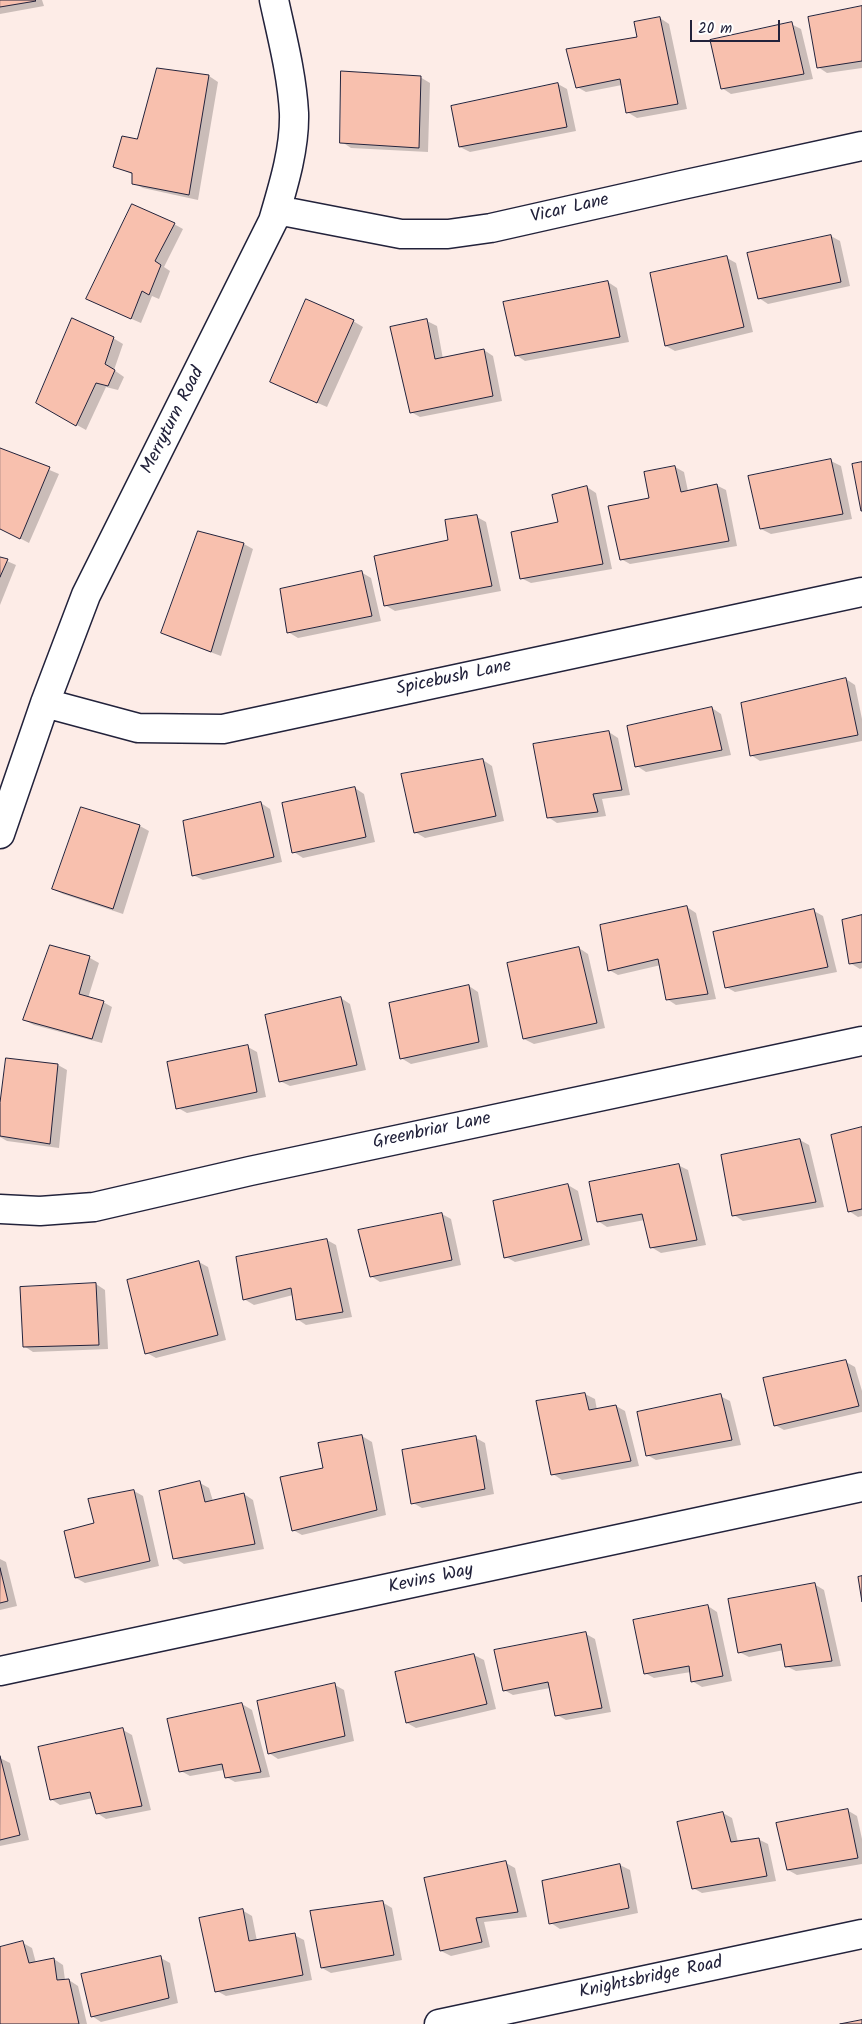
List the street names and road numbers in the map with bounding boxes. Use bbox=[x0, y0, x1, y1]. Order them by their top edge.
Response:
street label: Vicar Lane bbox=[529, 191, 611, 229]
street label: Merryturn Road bbox=[138, 364, 210, 478]
street label: Spicebush Lane bbox=[394, 656, 514, 702]
street label: Greenbriar Lane bbox=[371, 1109, 493, 1155]
street label: Kevins Way bbox=[387, 1560, 475, 1600]
street label: Knightsbridge Road bbox=[577, 1953, 725, 2005]

